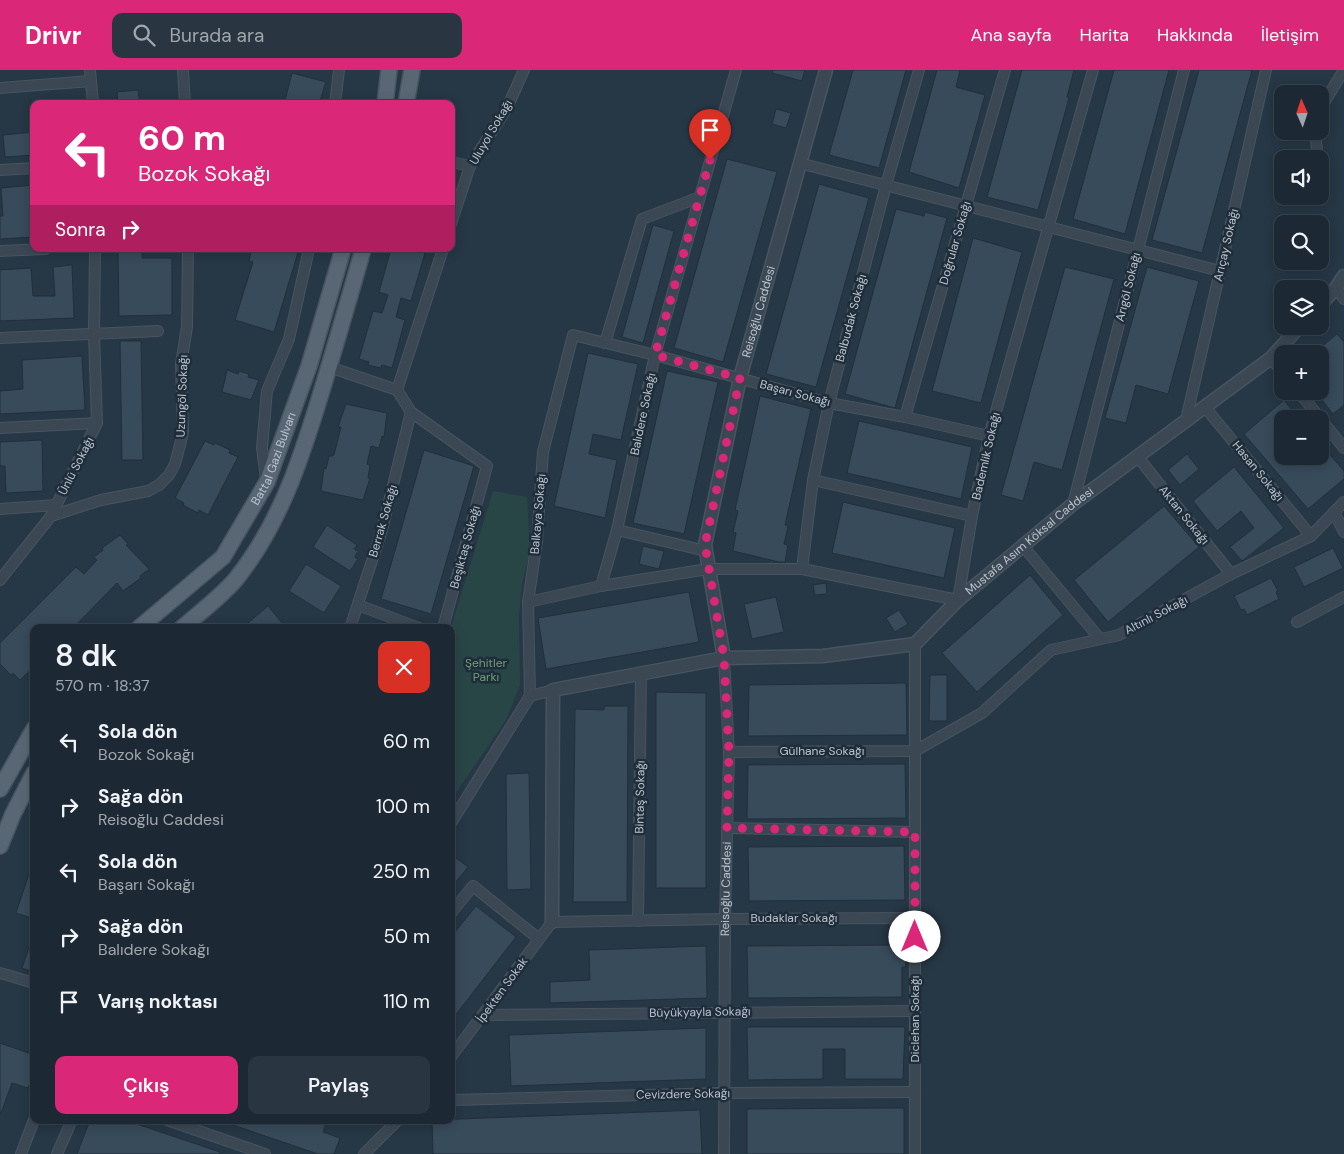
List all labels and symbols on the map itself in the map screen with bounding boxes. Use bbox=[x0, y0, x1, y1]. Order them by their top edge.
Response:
north arrow bbox=[1274, 85, 1329, 140]
street label: Uluyol Sokağı bbox=[466, 97, 516, 167]
pin bbox=[689, 109, 731, 160]
street label: Doğrular Sokağı bbox=[935, 199, 975, 287]
street label: Arıçay Sokağı bbox=[1210, 207, 1242, 283]
street label: Arıgöl Sokağı bbox=[1112, 251, 1144, 323]
street label: Reisoğlu Caddesi bbox=[738, 264, 779, 359]
street label: Balbudak Sokağı bbox=[832, 272, 870, 364]
street label: Uzungöl Sokağı bbox=[173, 354, 191, 438]
street label: Balıdere Sokağı bbox=[626, 371, 660, 457]
street label: Başarı Sokağı bbox=[758, 376, 832, 410]
street label: Battal Gazi Bulvarı bbox=[247, 410, 300, 508]
street label: Bademlik Sokağı bbox=[968, 411, 1004, 501]
street label: Ünlü Sokağı bbox=[54, 434, 98, 498]
street label: Hasan Sokağı bbox=[1229, 437, 1287, 505]
street label: Balkaya Sokağı bbox=[527, 473, 549, 555]
street label: Aktan Sokağı bbox=[1155, 482, 1213, 548]
street label: Berrak Sokağı bbox=[365, 483, 401, 559]
street label: Mustafa Asım Köksal Caddesi bbox=[962, 483, 1097, 599]
street label: Beşiktaş Sokağı bbox=[446, 504, 484, 590]
street label: Altınlı Sokağı bbox=[1122, 592, 1190, 638]
park label: Şehitler Parkı bbox=[465, 655, 508, 685]
street label: Gülhane Sokağı bbox=[780, 743, 864, 759]
street label: Bintaş Sokağı bbox=[631, 760, 649, 834]
street label: Reisoğlu Caddesi bbox=[717, 842, 735, 936]
street label: Budaklar Sokağı bbox=[750, 910, 838, 926]
position arrow bbox=[888, 910, 940, 962]
street label: İpekten Sokak bbox=[473, 954, 531, 1026]
street label: Diclehan Sokağı bbox=[907, 976, 923, 1062]
street label: Büyükyayla Sokağı bbox=[649, 1003, 751, 1021]
street label: Cevizdere Sokağı bbox=[636, 1085, 730, 1103]

